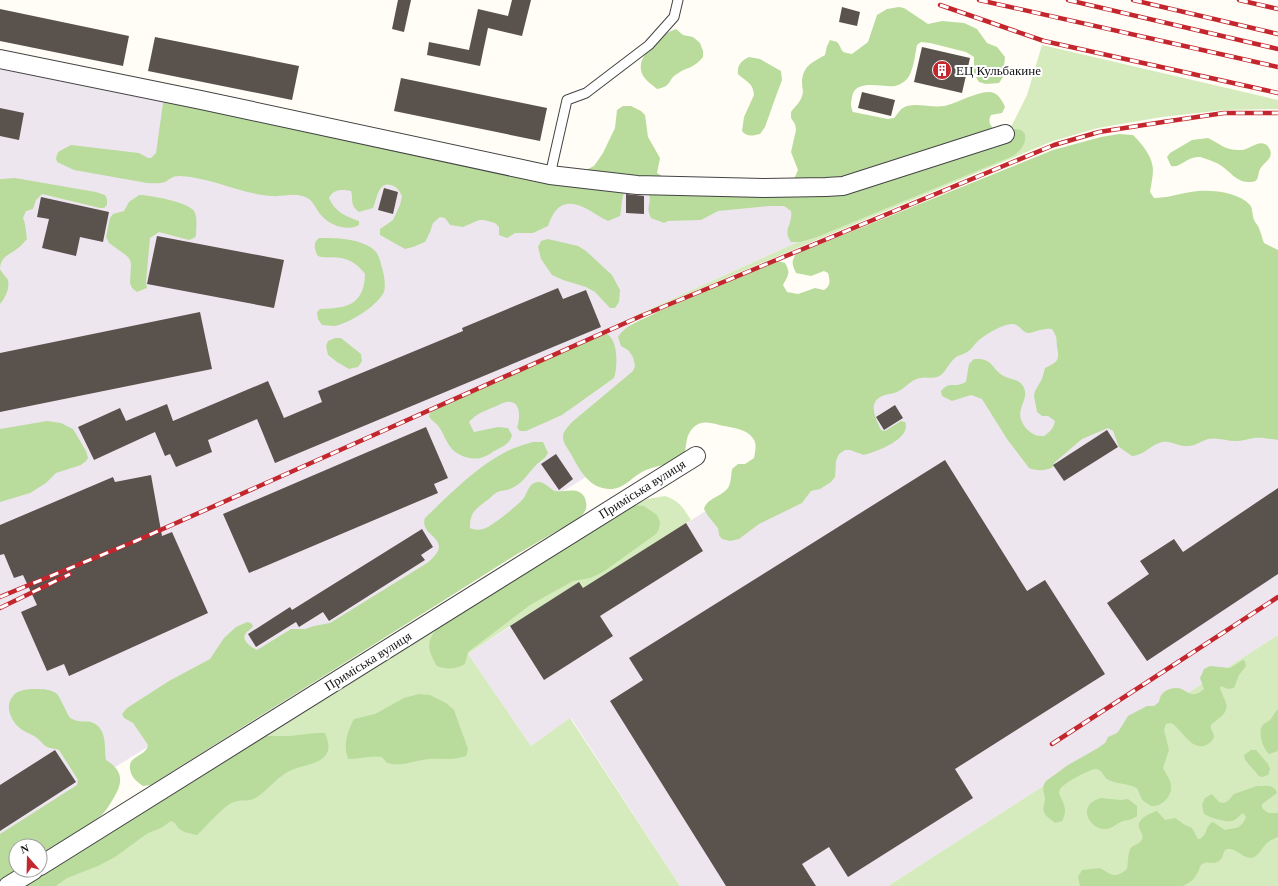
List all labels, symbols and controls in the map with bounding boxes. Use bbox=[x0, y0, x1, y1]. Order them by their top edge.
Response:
building icon: ЕЦ Кульбакине bbox=[931, 59, 953, 81]
place label: ЕЦ Кульбакине bbox=[956, 63, 1041, 78]
street label: Приміська вулиця bbox=[596, 456, 688, 522]
street label: Приміська вулиця bbox=[322, 628, 414, 694]
north arrow bbox=[8, 838, 48, 878]
text: N bbox=[19, 842, 30, 856]

